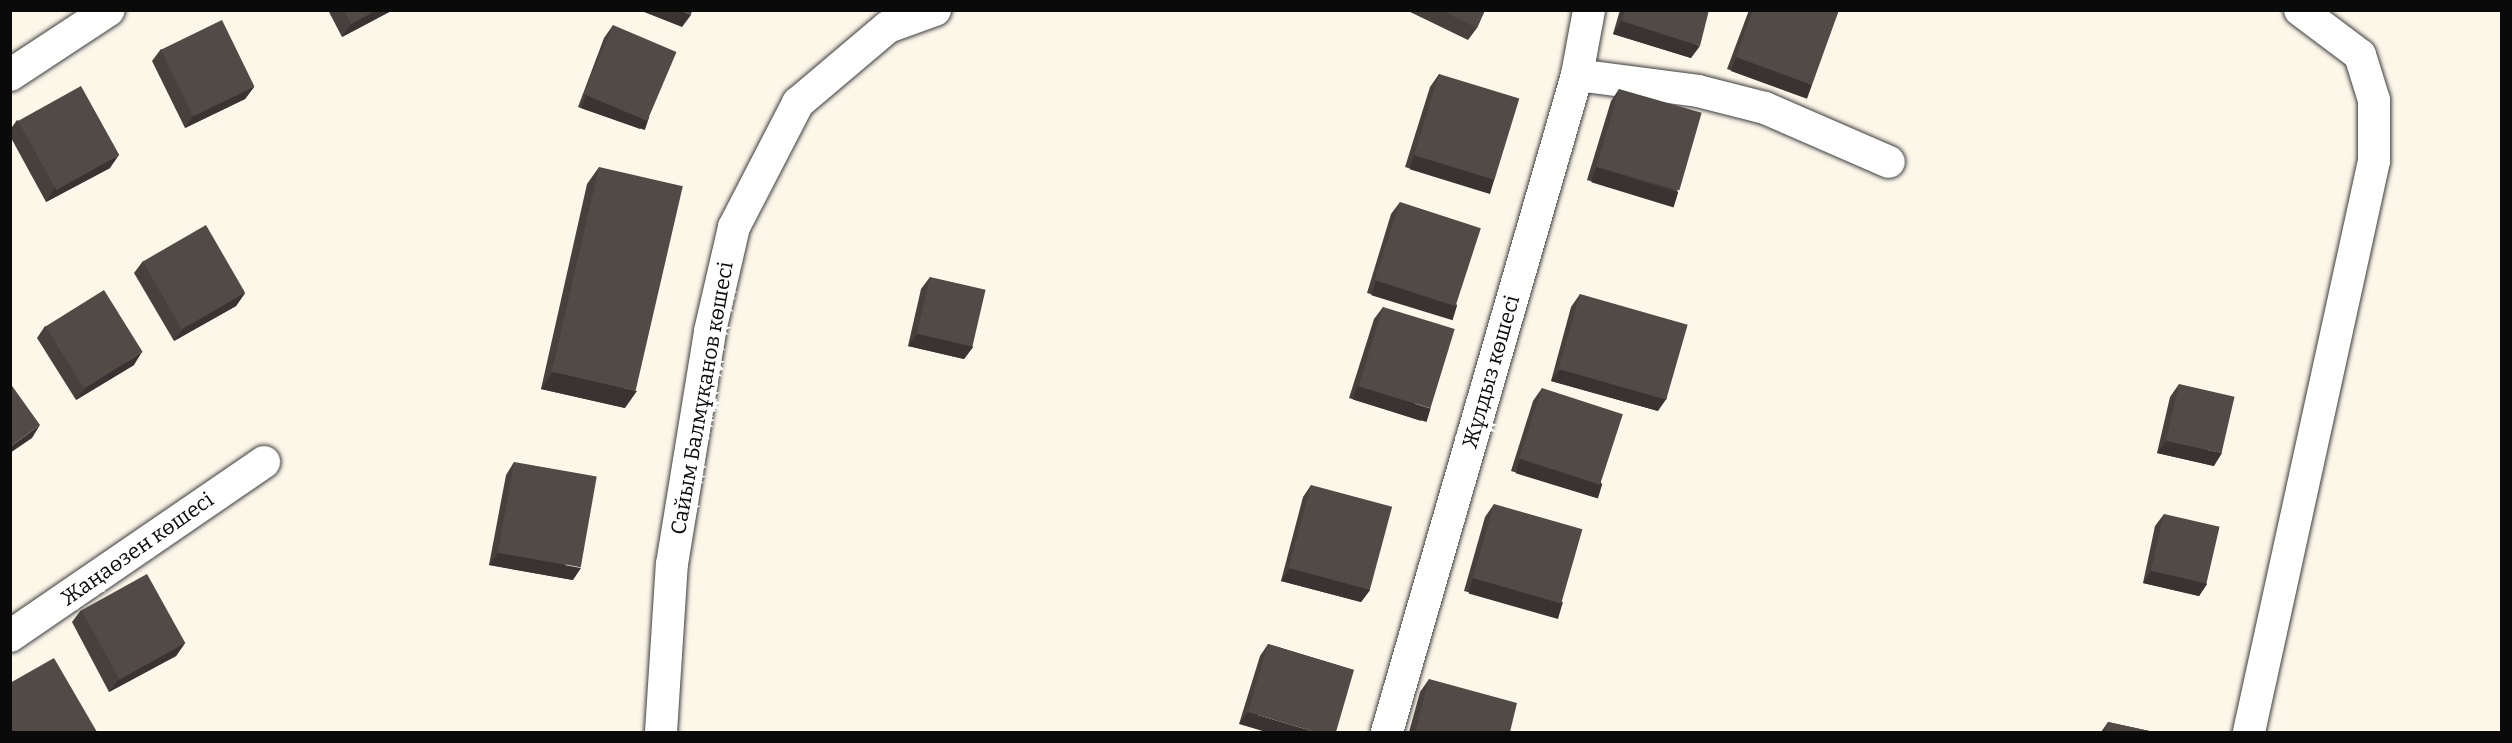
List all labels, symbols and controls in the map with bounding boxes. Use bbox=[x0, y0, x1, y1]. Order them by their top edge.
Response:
street label: Сайым Балмұқанов көшесі bbox=[666, 260, 738, 536]
street label: Жұлдыз көшесі bbox=[1457, 292, 1525, 452]
street label: Жаңаөзен көшесі bbox=[56, 487, 218, 611]

